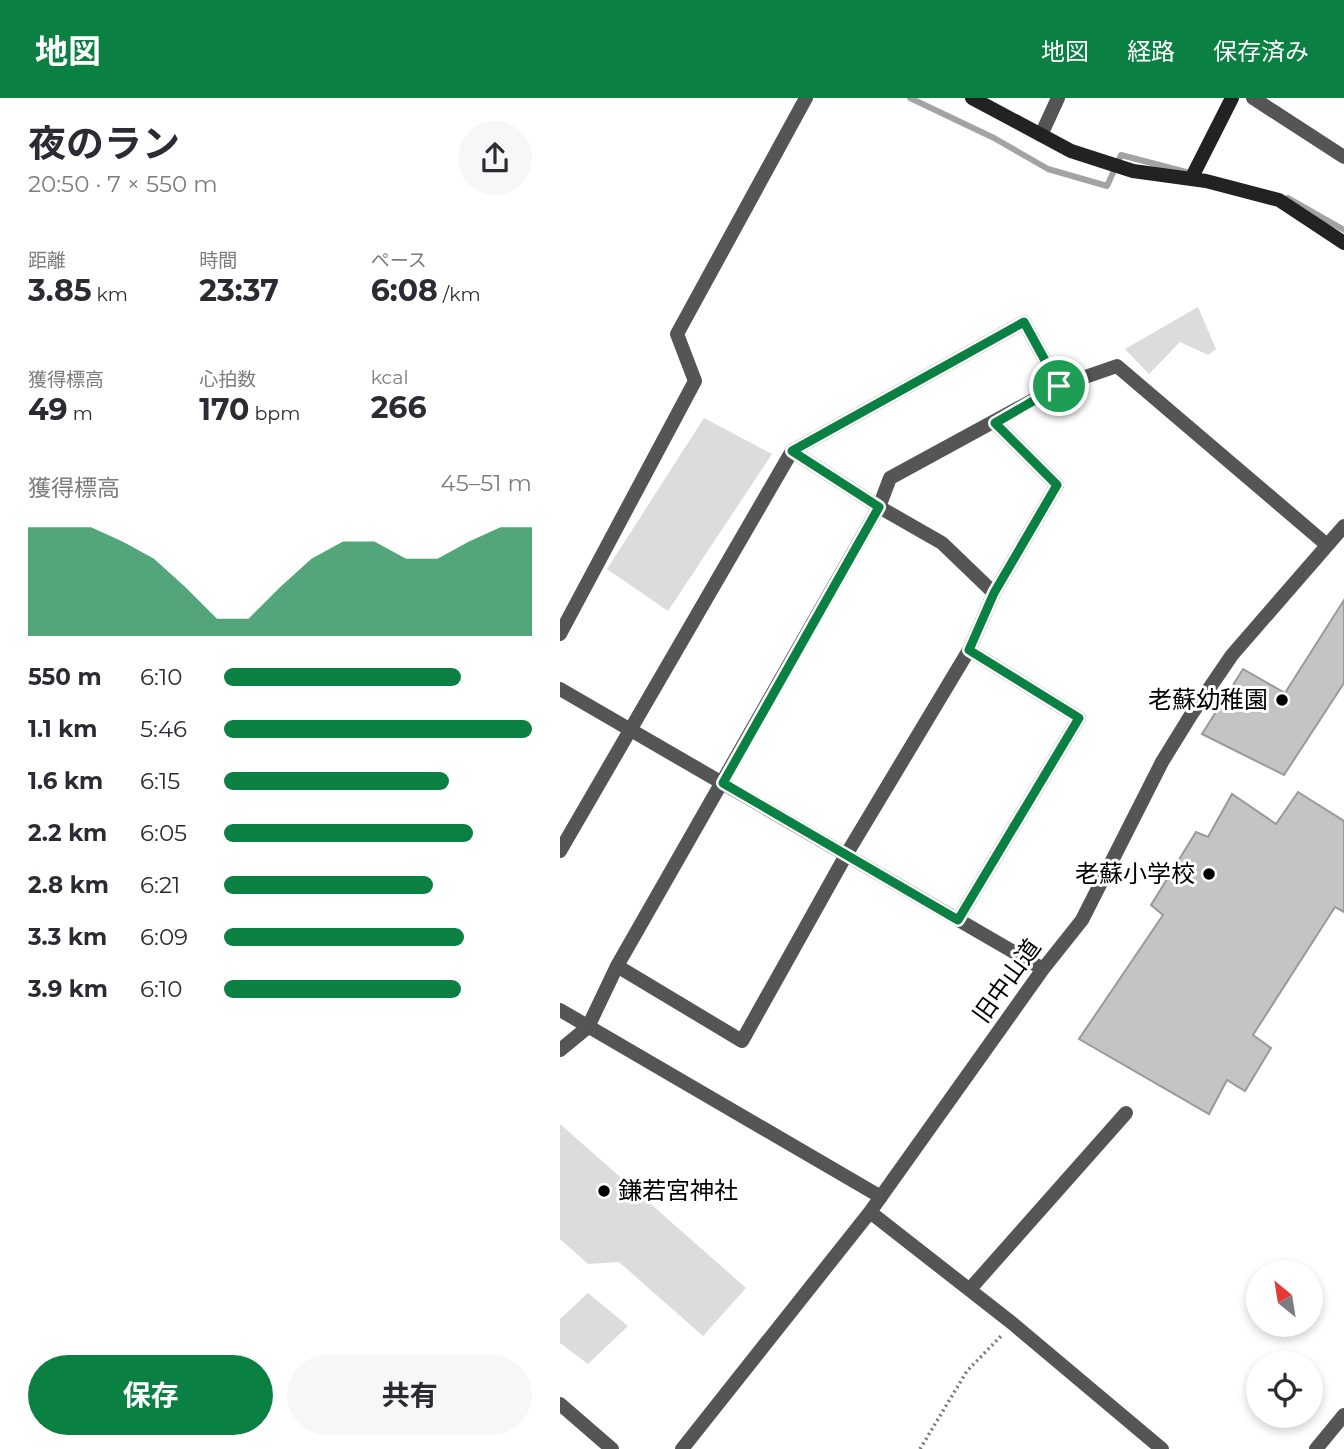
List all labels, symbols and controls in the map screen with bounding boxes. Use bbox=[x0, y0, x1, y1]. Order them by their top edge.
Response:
text: 地図 bbox=[35, 31, 101, 71]
text: 地図 bbox=[1041, 37, 1089, 66]
text: 経路 bbox=[1127, 37, 1175, 66]
text: 保存済み bbox=[1213, 37, 1309, 66]
text: 夜のラン bbox=[28, 120, 180, 167]
button: share bbox=[458, 121, 532, 195]
text: 20:50 · 7 × 550 m bbox=[28, 170, 218, 198]
text: 距離 bbox=[28, 249, 66, 272]
text: 時間 bbox=[199, 249, 237, 272]
text: ペース bbox=[371, 249, 427, 272]
text: 3.85 bbox=[28, 272, 92, 309]
text: 23:37 bbox=[199, 272, 279, 309]
text: 6:08 bbox=[371, 272, 438, 309]
text: km bbox=[92, 283, 128, 306]
text: /km bbox=[438, 283, 481, 306]
pin bbox=[1029, 356, 1089, 416]
text: kcal bbox=[371, 366, 409, 389]
icon: arrive bbox=[1040, 367, 1078, 405]
text: 獲得標高 bbox=[28, 368, 104, 391]
text: 心拍数 bbox=[199, 368, 256, 391]
text: 266 bbox=[371, 389, 427, 426]
text: 49 bbox=[28, 391, 68, 428]
text: 170 bbox=[199, 391, 249, 428]
text: m bbox=[68, 402, 93, 425]
text: bpm bbox=[249, 402, 300, 425]
text: 45–51 m bbox=[441, 469, 532, 497]
text: 獲得標高 bbox=[28, 474, 120, 502]
text: 550 m bbox=[28, 663, 102, 691]
text: 6:10 bbox=[140, 663, 182, 691]
place label: 老蘇幼稚園 bbox=[1148, 685, 1268, 714]
marker: 老蘇幼稚園 bbox=[1274, 692, 1290, 708]
text: 1.1 km bbox=[28, 715, 97, 743]
text: 5:46 bbox=[140, 715, 187, 743]
text: 1.6 km bbox=[28, 767, 103, 795]
text: 6:15 bbox=[140, 767, 180, 795]
text: 2.2 km bbox=[28, 819, 107, 847]
text: 6:05 bbox=[140, 819, 187, 847]
place label: 老蘇小学校 bbox=[1075, 859, 1195, 888]
marker: 老蘇小学校 bbox=[1201, 866, 1217, 882]
text: 2.8 km bbox=[28, 871, 109, 899]
text: 6:21 bbox=[140, 871, 180, 899]
text: 3.3 km bbox=[28, 923, 107, 951]
text: 6:09 bbox=[140, 923, 188, 951]
street label: 旧中山道 bbox=[967, 933, 1047, 1028]
text: 3.9 km bbox=[28, 975, 108, 1003]
text: 6:10 bbox=[140, 975, 182, 1003]
place label: 鎌若宮神社 bbox=[618, 1176, 738, 1205]
marker: 鎌若宮神社 bbox=[596, 1183, 612, 1199]
north arrow bbox=[1246, 1260, 1323, 1337]
map controls bbox=[1246, 1260, 1323, 1428]
button: locate bbox=[1246, 1351, 1323, 1428]
button: 保存 bbox=[28, 1355, 273, 1435]
button: 共有 bbox=[287, 1355, 532, 1435]

